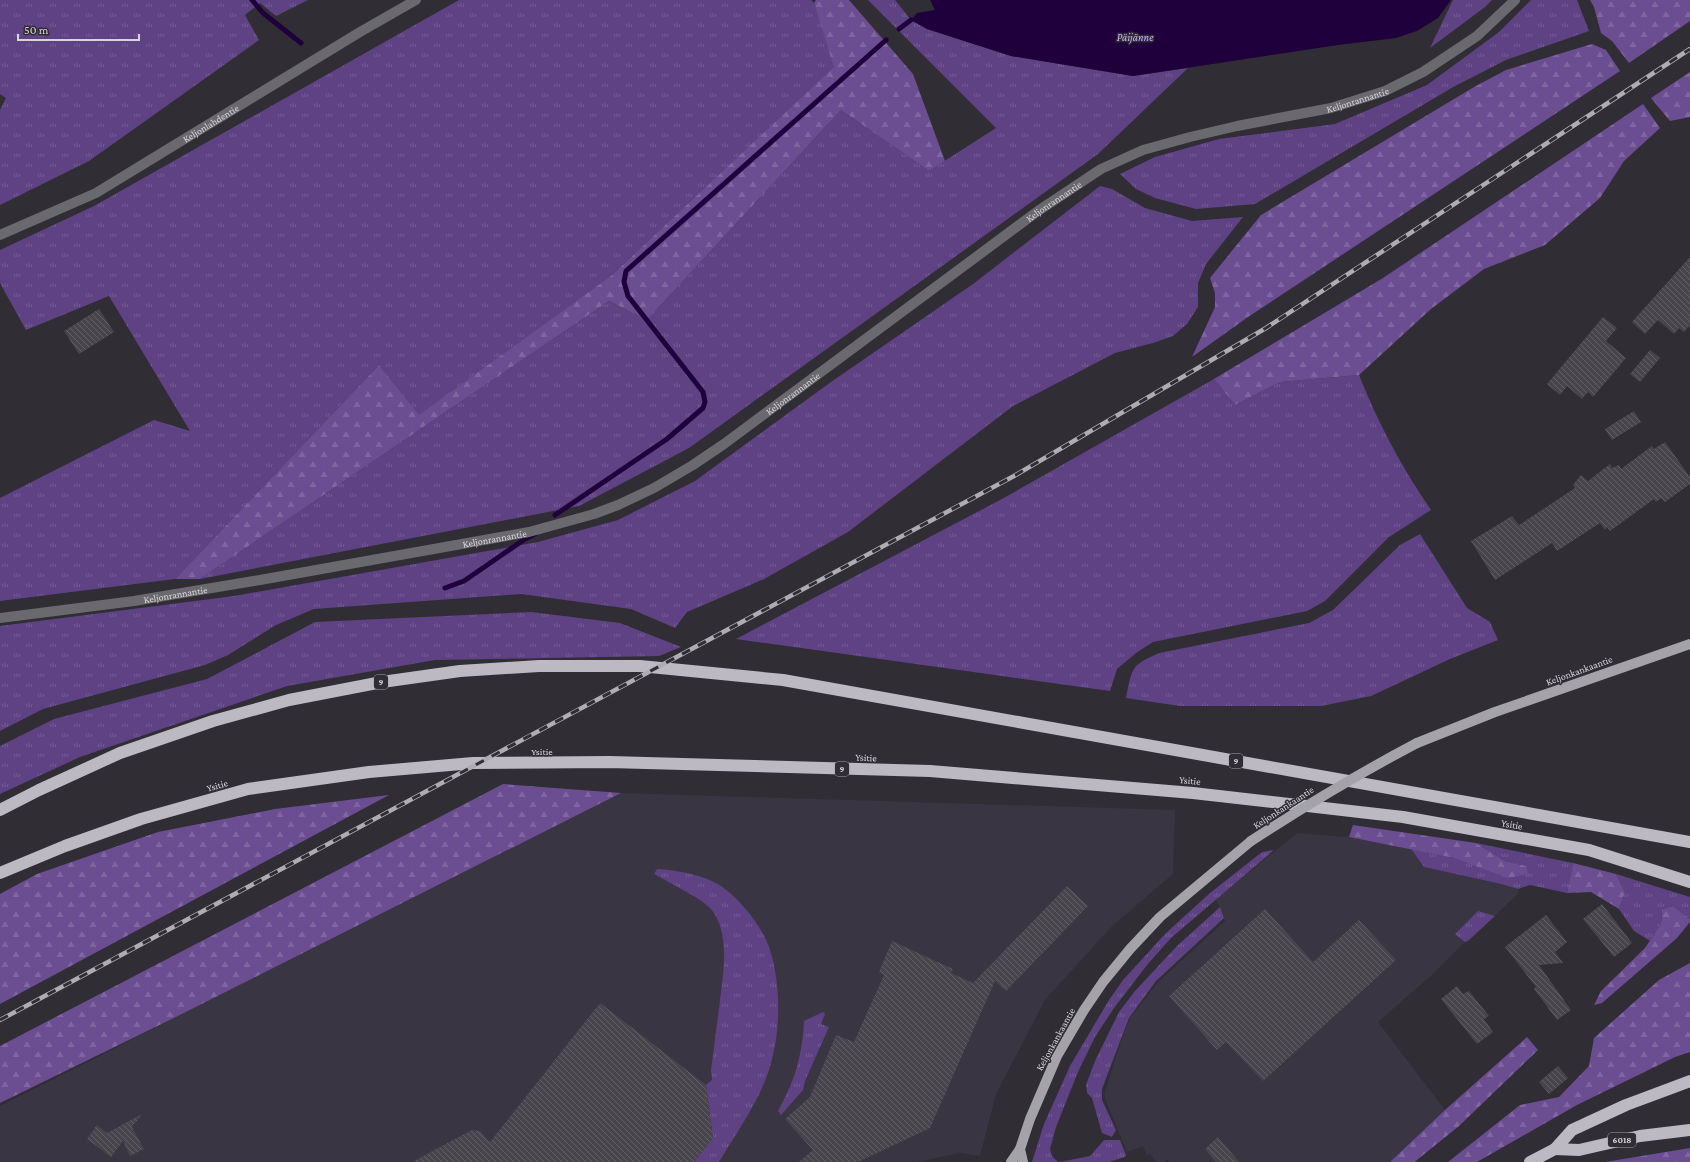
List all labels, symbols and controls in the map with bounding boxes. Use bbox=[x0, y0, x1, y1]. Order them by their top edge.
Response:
scale bar bbox=[18, 16, 139, 42]
text: 50 m bbox=[24, 23, 49, 37]
water label: Päijänne bbox=[1117, 31, 1154, 44]
street label: Keljonrannantie bbox=[1326, 85, 1391, 115]
street label: Keljonlahdentie bbox=[181, 102, 241, 145]
street label: Keljonrannantie bbox=[1024, 178, 1084, 224]
street label: Keljonrannantie bbox=[764, 370, 823, 417]
street label: Keljonrannantie bbox=[462, 527, 528, 550]
street label: Keljonrannantie bbox=[143, 584, 209, 605]
street label: Keljonkankaantie bbox=[1544, 653, 1615, 689]
road number: 9 bbox=[374, 675, 388, 689]
street label: Ysitie bbox=[531, 746, 553, 757]
street label: Ysitie bbox=[855, 752, 878, 763]
road number: 9 bbox=[1229, 754, 1243, 768]
road number: 9 bbox=[835, 762, 849, 776]
street label: Ysitie bbox=[1179, 774, 1202, 787]
street label: Ysitie bbox=[205, 777, 230, 794]
street label: Keljonkankaantie bbox=[1251, 783, 1317, 832]
street label: Ysitie bbox=[1500, 817, 1524, 832]
street label: Keljonkankaantie bbox=[1034, 1006, 1078, 1073]
road number: 6018 bbox=[1608, 1133, 1636, 1147]

